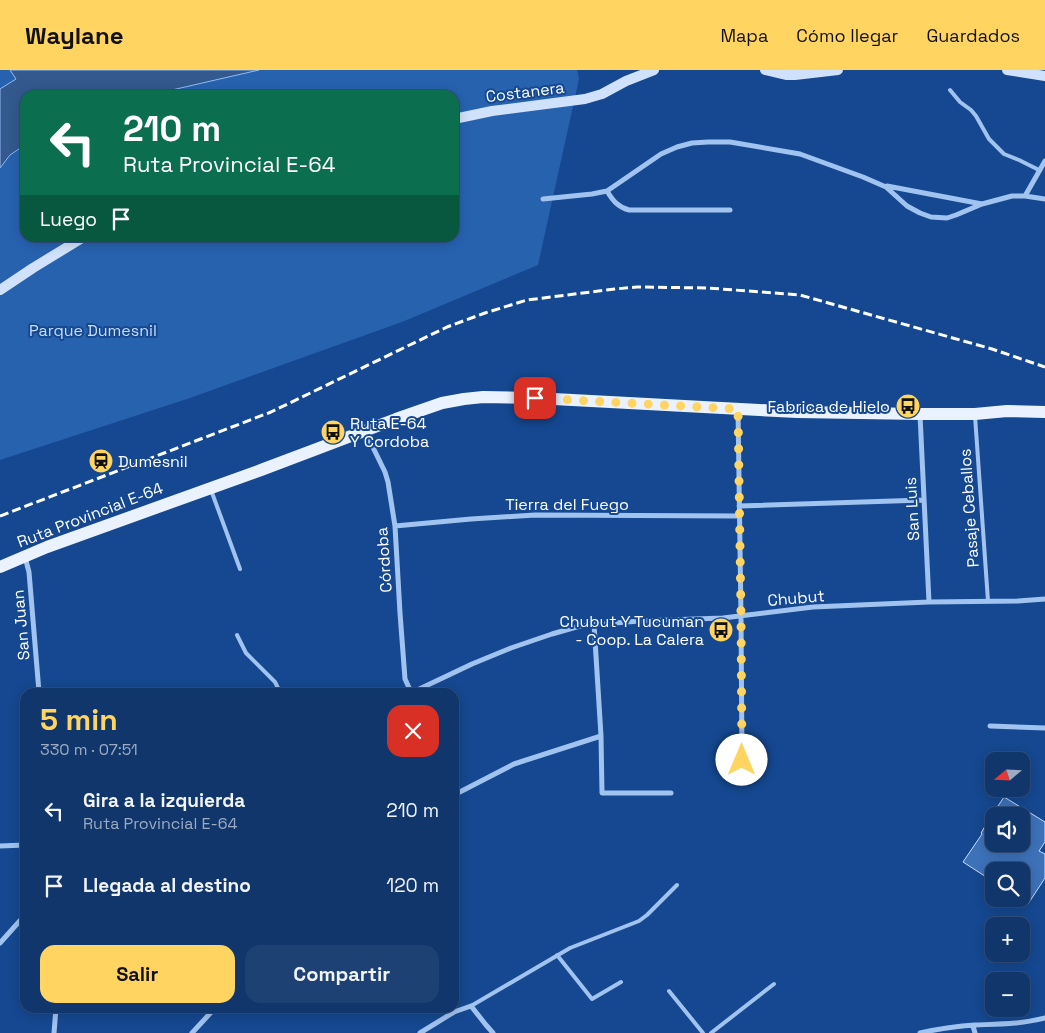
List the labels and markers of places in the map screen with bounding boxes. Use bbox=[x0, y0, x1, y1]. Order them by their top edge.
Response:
pin bbox=[514, 377, 556, 419]
bus stop icon: Fabrica de Hielo bbox=[895, 393, 921, 419]
place label: Fabrica de Hielo bbox=[768, 396, 890, 417]
place label: Ruta E-64 Y Cordoba bbox=[350, 413, 429, 452]
bus stop icon: Ruta E-64 Y Cordoba bbox=[320, 419, 346, 445]
station icon: Dumesnil bbox=[88, 448, 114, 474]
place label: Dumesnil bbox=[118, 451, 188, 472]
place label: Chubut Y Tucuman - Coop. La Calera bbox=[560, 611, 704, 650]
bus stop icon: Chubut Y Tucuman - Coop. La Calera bbox=[708, 617, 734, 643]

